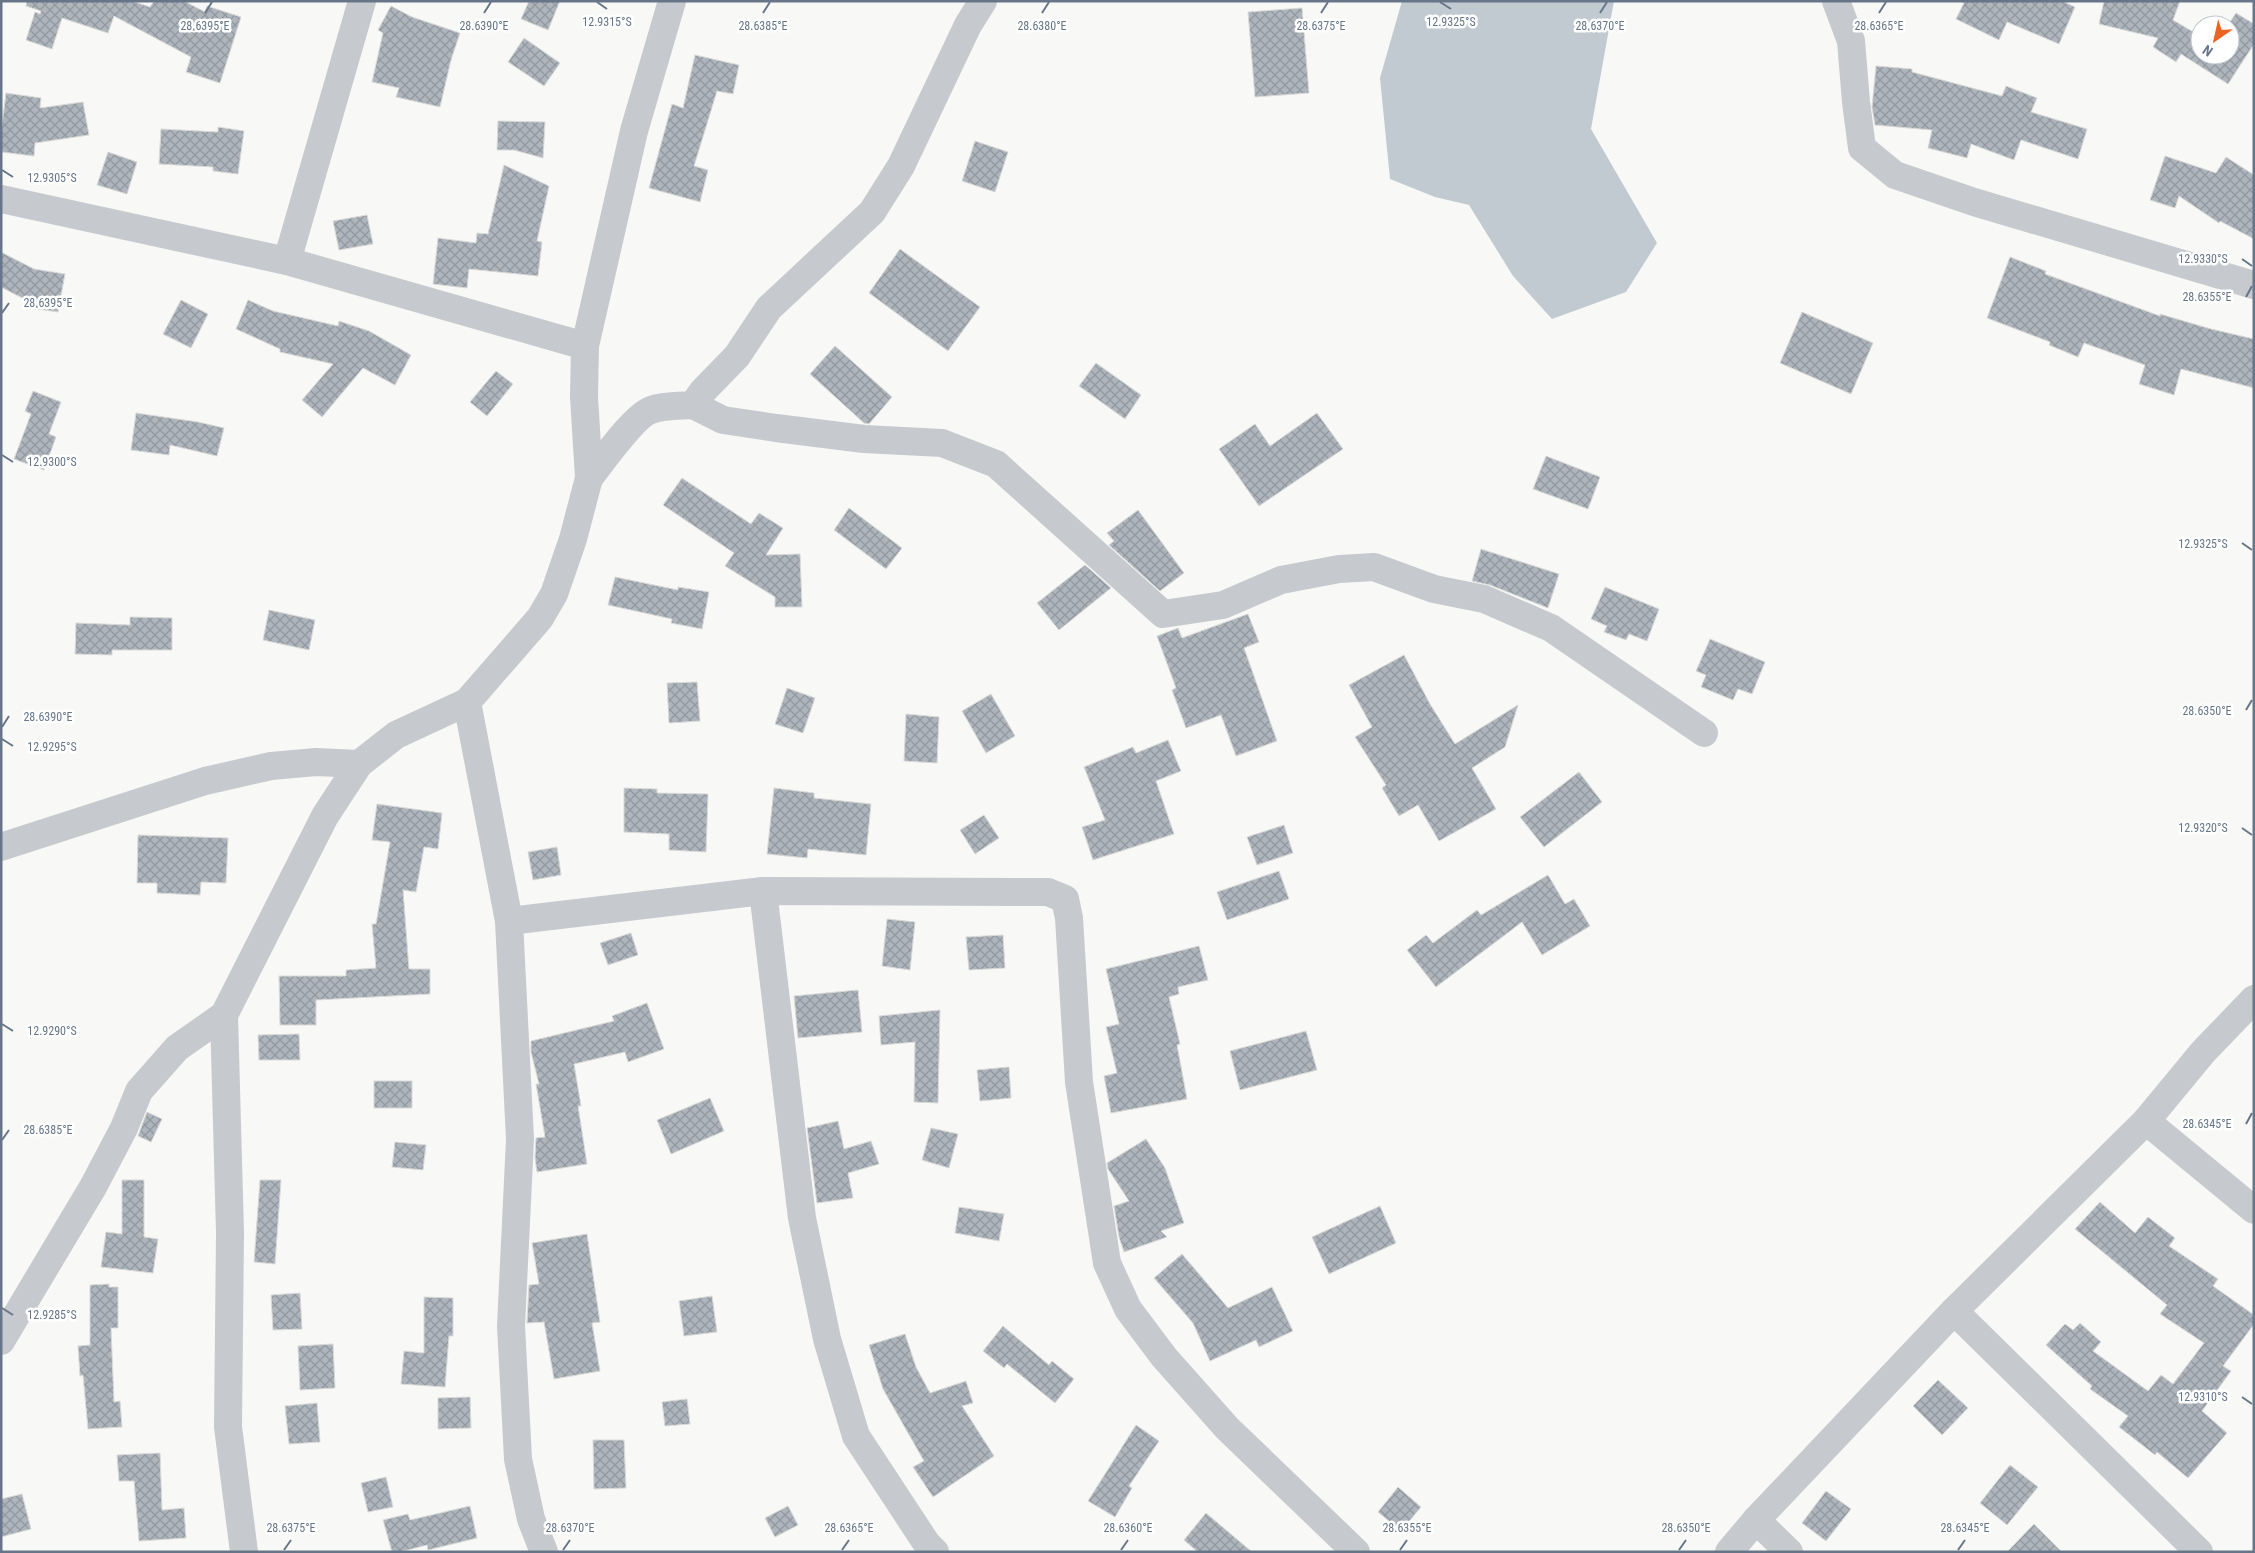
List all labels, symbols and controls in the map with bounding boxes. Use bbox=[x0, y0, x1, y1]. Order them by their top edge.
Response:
text: 12.9315°S bbox=[582, 15, 632, 29]
text: 12.9325°S bbox=[1426, 15, 1476, 29]
north arrow bbox=[2190, 15, 2240, 65]
text: 28.6395°E bbox=[180, 19, 230, 33]
text: 28.6390°E bbox=[459, 19, 509, 33]
text: 28.6385°E bbox=[738, 19, 788, 33]
text: 28.6380°E bbox=[1017, 19, 1067, 33]
text: 28.6375°E bbox=[1296, 19, 1346, 33]
text: 28.6370°E bbox=[1575, 19, 1625, 33]
text: 28.6365°E bbox=[1854, 19, 1904, 33]
text: N bbox=[2200, 42, 2216, 60]
text: 12.9305°S bbox=[27, 171, 77, 185]
text: 12.9330°S bbox=[2178, 252, 2228, 266]
text: 28.6355°E bbox=[2182, 290, 2232, 304]
text: 28.6395°E bbox=[23, 296, 73, 310]
text: 12.9300°S bbox=[27, 455, 77, 469]
text: 12.9325°S bbox=[2178, 537, 2228, 551]
text: 28.6350°E bbox=[2182, 704, 2232, 718]
text: 28.6390°E bbox=[23, 710, 73, 724]
text: 12.9295°S bbox=[27, 740, 77, 754]
text: 12.9320°S bbox=[2178, 821, 2228, 835]
text: 12.9290°S bbox=[27, 1024, 77, 1038]
text: 28.6345°E bbox=[2182, 1117, 2232, 1131]
text: 28.6385°E bbox=[23, 1123, 73, 1137]
text: 12.9285°S bbox=[27, 1308, 77, 1322]
text: 12.9310°S bbox=[2178, 1390, 2228, 1404]
text: 28.6375°E bbox=[266, 1521, 316, 1535]
text: 28.6370°E bbox=[545, 1521, 595, 1535]
text: 28.6365°E bbox=[824, 1521, 874, 1535]
text: 28.6360°E bbox=[1103, 1521, 1153, 1535]
text: 28.6355°E bbox=[1382, 1521, 1432, 1535]
text: 28.6350°E bbox=[1661, 1521, 1711, 1535]
text: 28.6345°E bbox=[1940, 1521, 1990, 1535]

